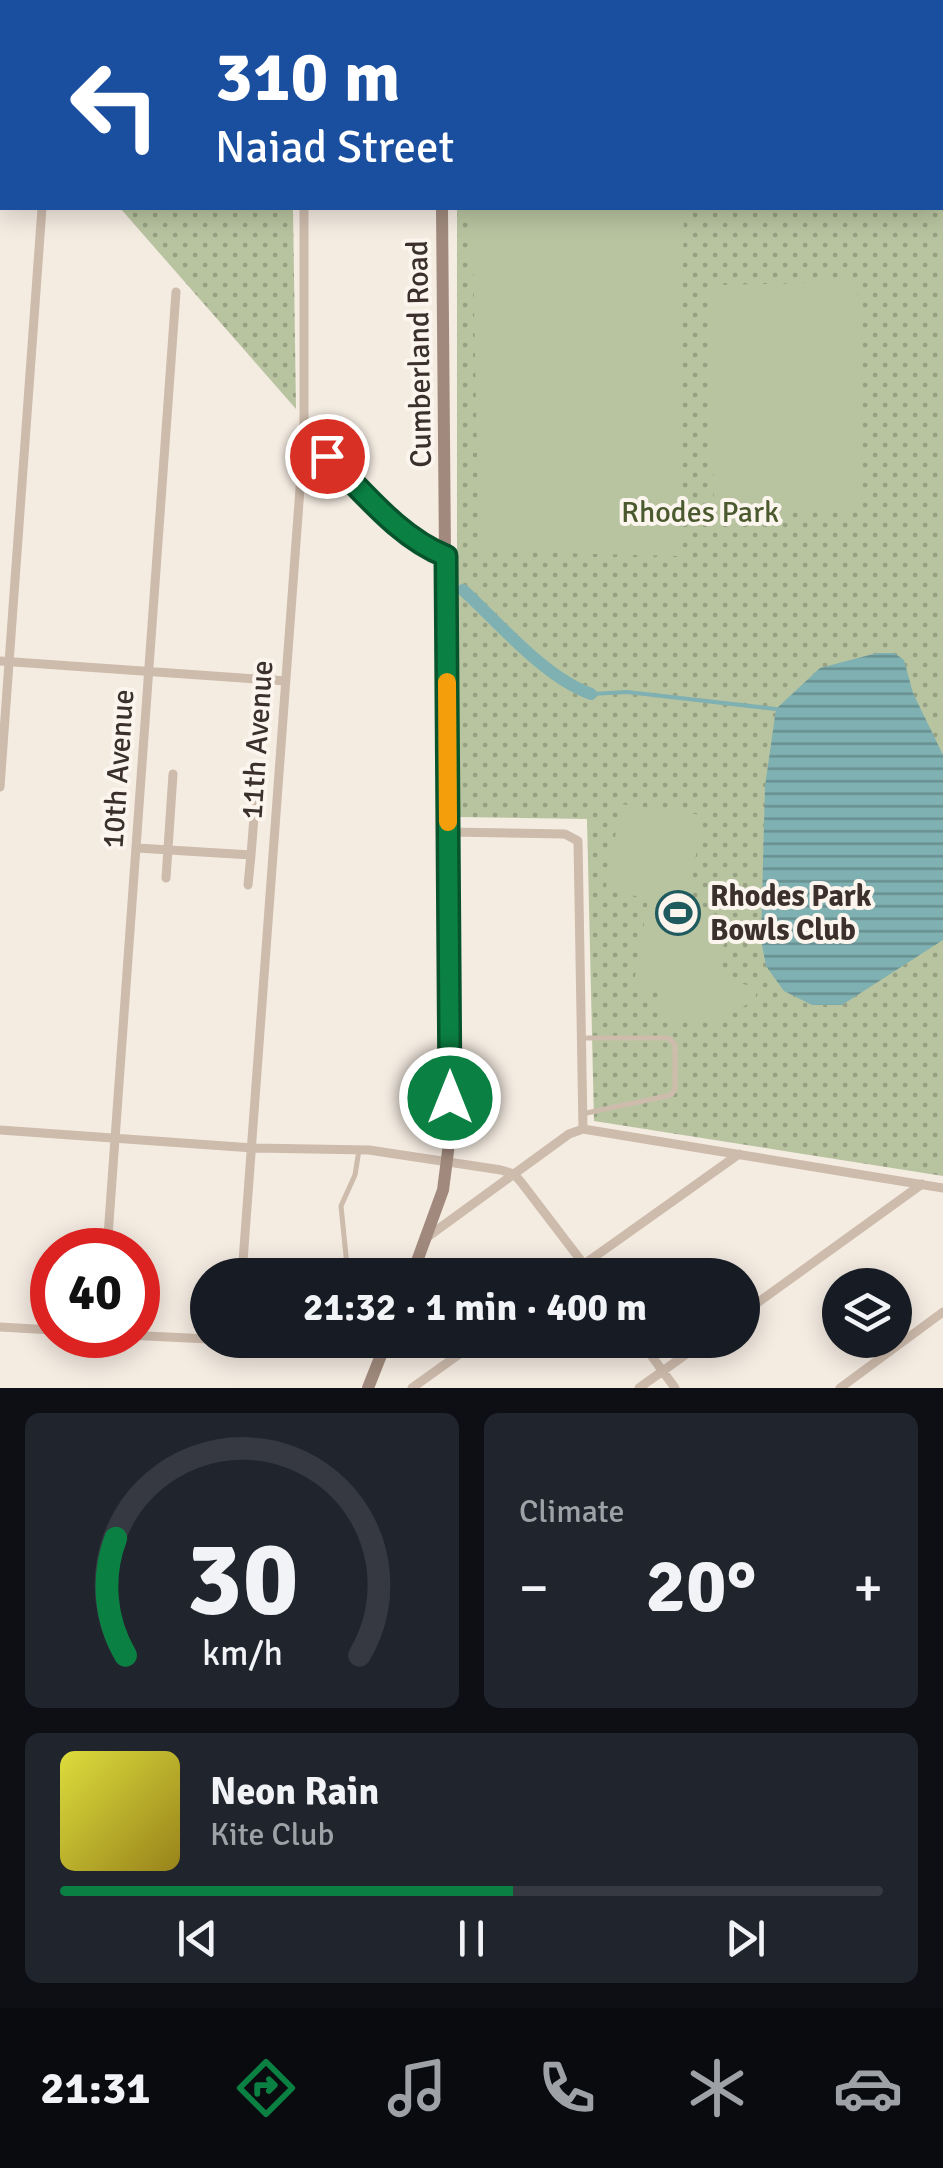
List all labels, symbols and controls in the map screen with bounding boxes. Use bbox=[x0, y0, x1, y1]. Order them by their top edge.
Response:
text: 310 m bbox=[215, 34, 400, 120]
icon: left bbox=[50, 40, 180, 170]
text: Naiad Street bbox=[215, 120, 454, 175]
street label: Cumberland Road bbox=[399, 240, 440, 468]
pin bbox=[285, 414, 370, 499]
icon: arrive bbox=[300, 429, 355, 484]
park label: Rhodes Park bbox=[621, 494, 779, 531]
street label: 11th Avenue bbox=[233, 659, 282, 821]
street label: 10th Avenue bbox=[94, 688, 143, 850]
place label: Rhodes Park Bowls Club bbox=[710, 878, 872, 949]
sports icon: Rhodes Park Bowls Club bbox=[655, 890, 701, 936]
position arrow bbox=[398, 1046, 502, 1150]
speed limit sign: 40 bbox=[30, 1228, 160, 1358]
map controls bbox=[822, 1268, 912, 1358]
button: layers bbox=[822, 1268, 912, 1358]
text: 21:32 · 1 min · 400 m bbox=[303, 1284, 647, 1331]
text: Climate bbox=[519, 1492, 625, 1531]
text: 30 bbox=[186, 1515, 298, 1643]
text: 20° bbox=[646, 1540, 757, 1633]
text: − bbox=[519, 1554, 549, 1622]
text: + bbox=[853, 1554, 883, 1622]
text: km/h bbox=[202, 1631, 282, 1675]
text: Neon Rain bbox=[210, 1768, 379, 1815]
text: Kite Club bbox=[210, 1815, 334, 1854]
icon: previous bbox=[170, 1911, 225, 1966]
icon: pause bbox=[444, 1911, 499, 1966]
icon: next bbox=[718, 1911, 773, 1966]
icon: directions bbox=[231, 2053, 301, 2123]
icon: music bbox=[382, 2053, 452, 2123]
icon: phone bbox=[532, 2053, 602, 2123]
icon: climate bbox=[682, 2053, 752, 2123]
icon: car bbox=[833, 2053, 903, 2123]
text: 21:31 bbox=[40, 2061, 151, 2116]

